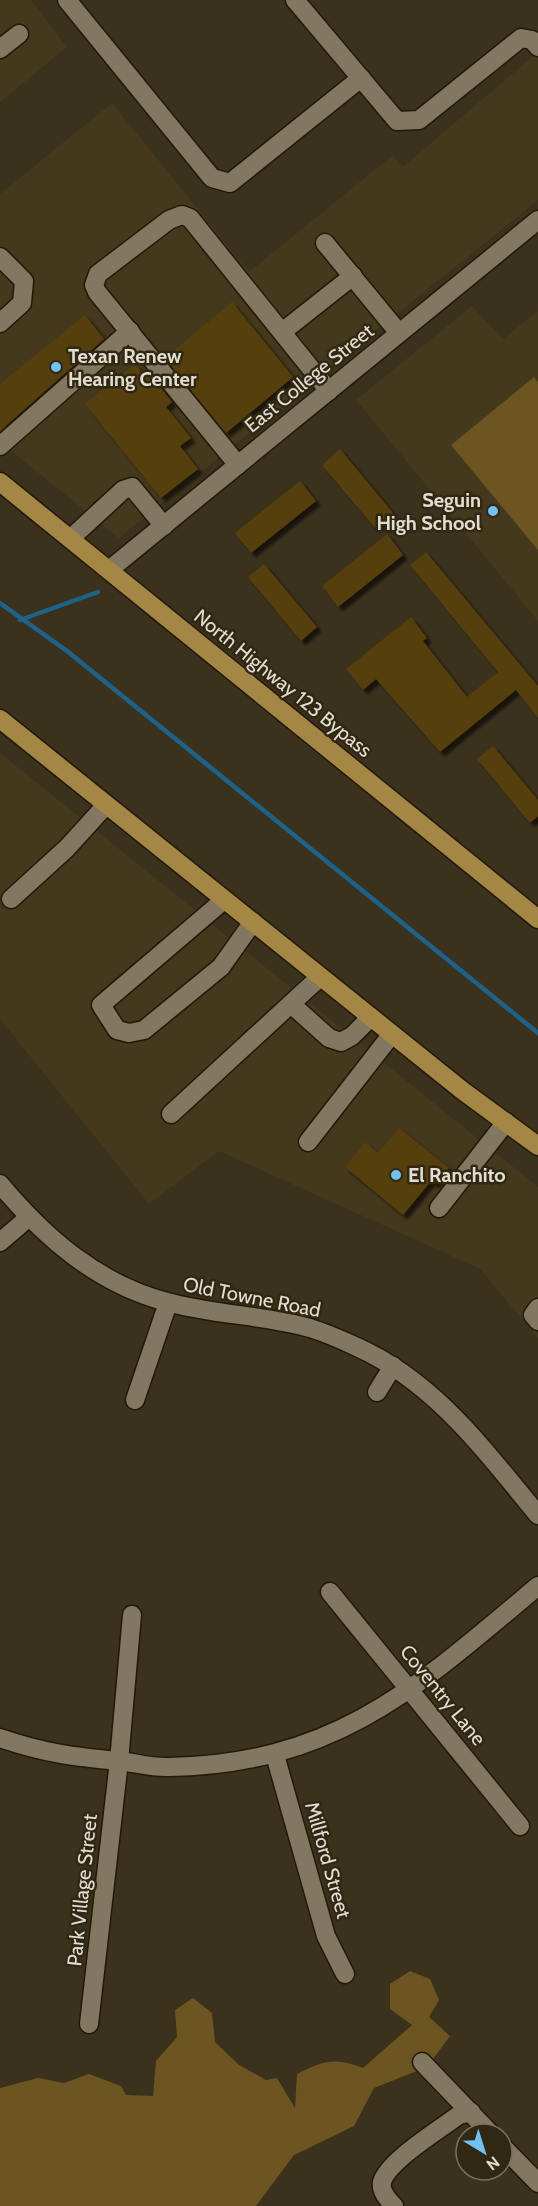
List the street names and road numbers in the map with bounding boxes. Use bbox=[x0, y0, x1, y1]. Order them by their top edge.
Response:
street label: East College Street bbox=[240, 319, 379, 437]
street label: North Highway 123 Bypass bbox=[189, 604, 377, 762]
street label: Old Towne Road bbox=[181, 1272, 323, 1322]
street label: Coventry Lane bbox=[395, 1640, 491, 1750]
street label: Millford Street bbox=[300, 1799, 356, 1921]
street label: Park Village Street bbox=[62, 1812, 102, 1967]

